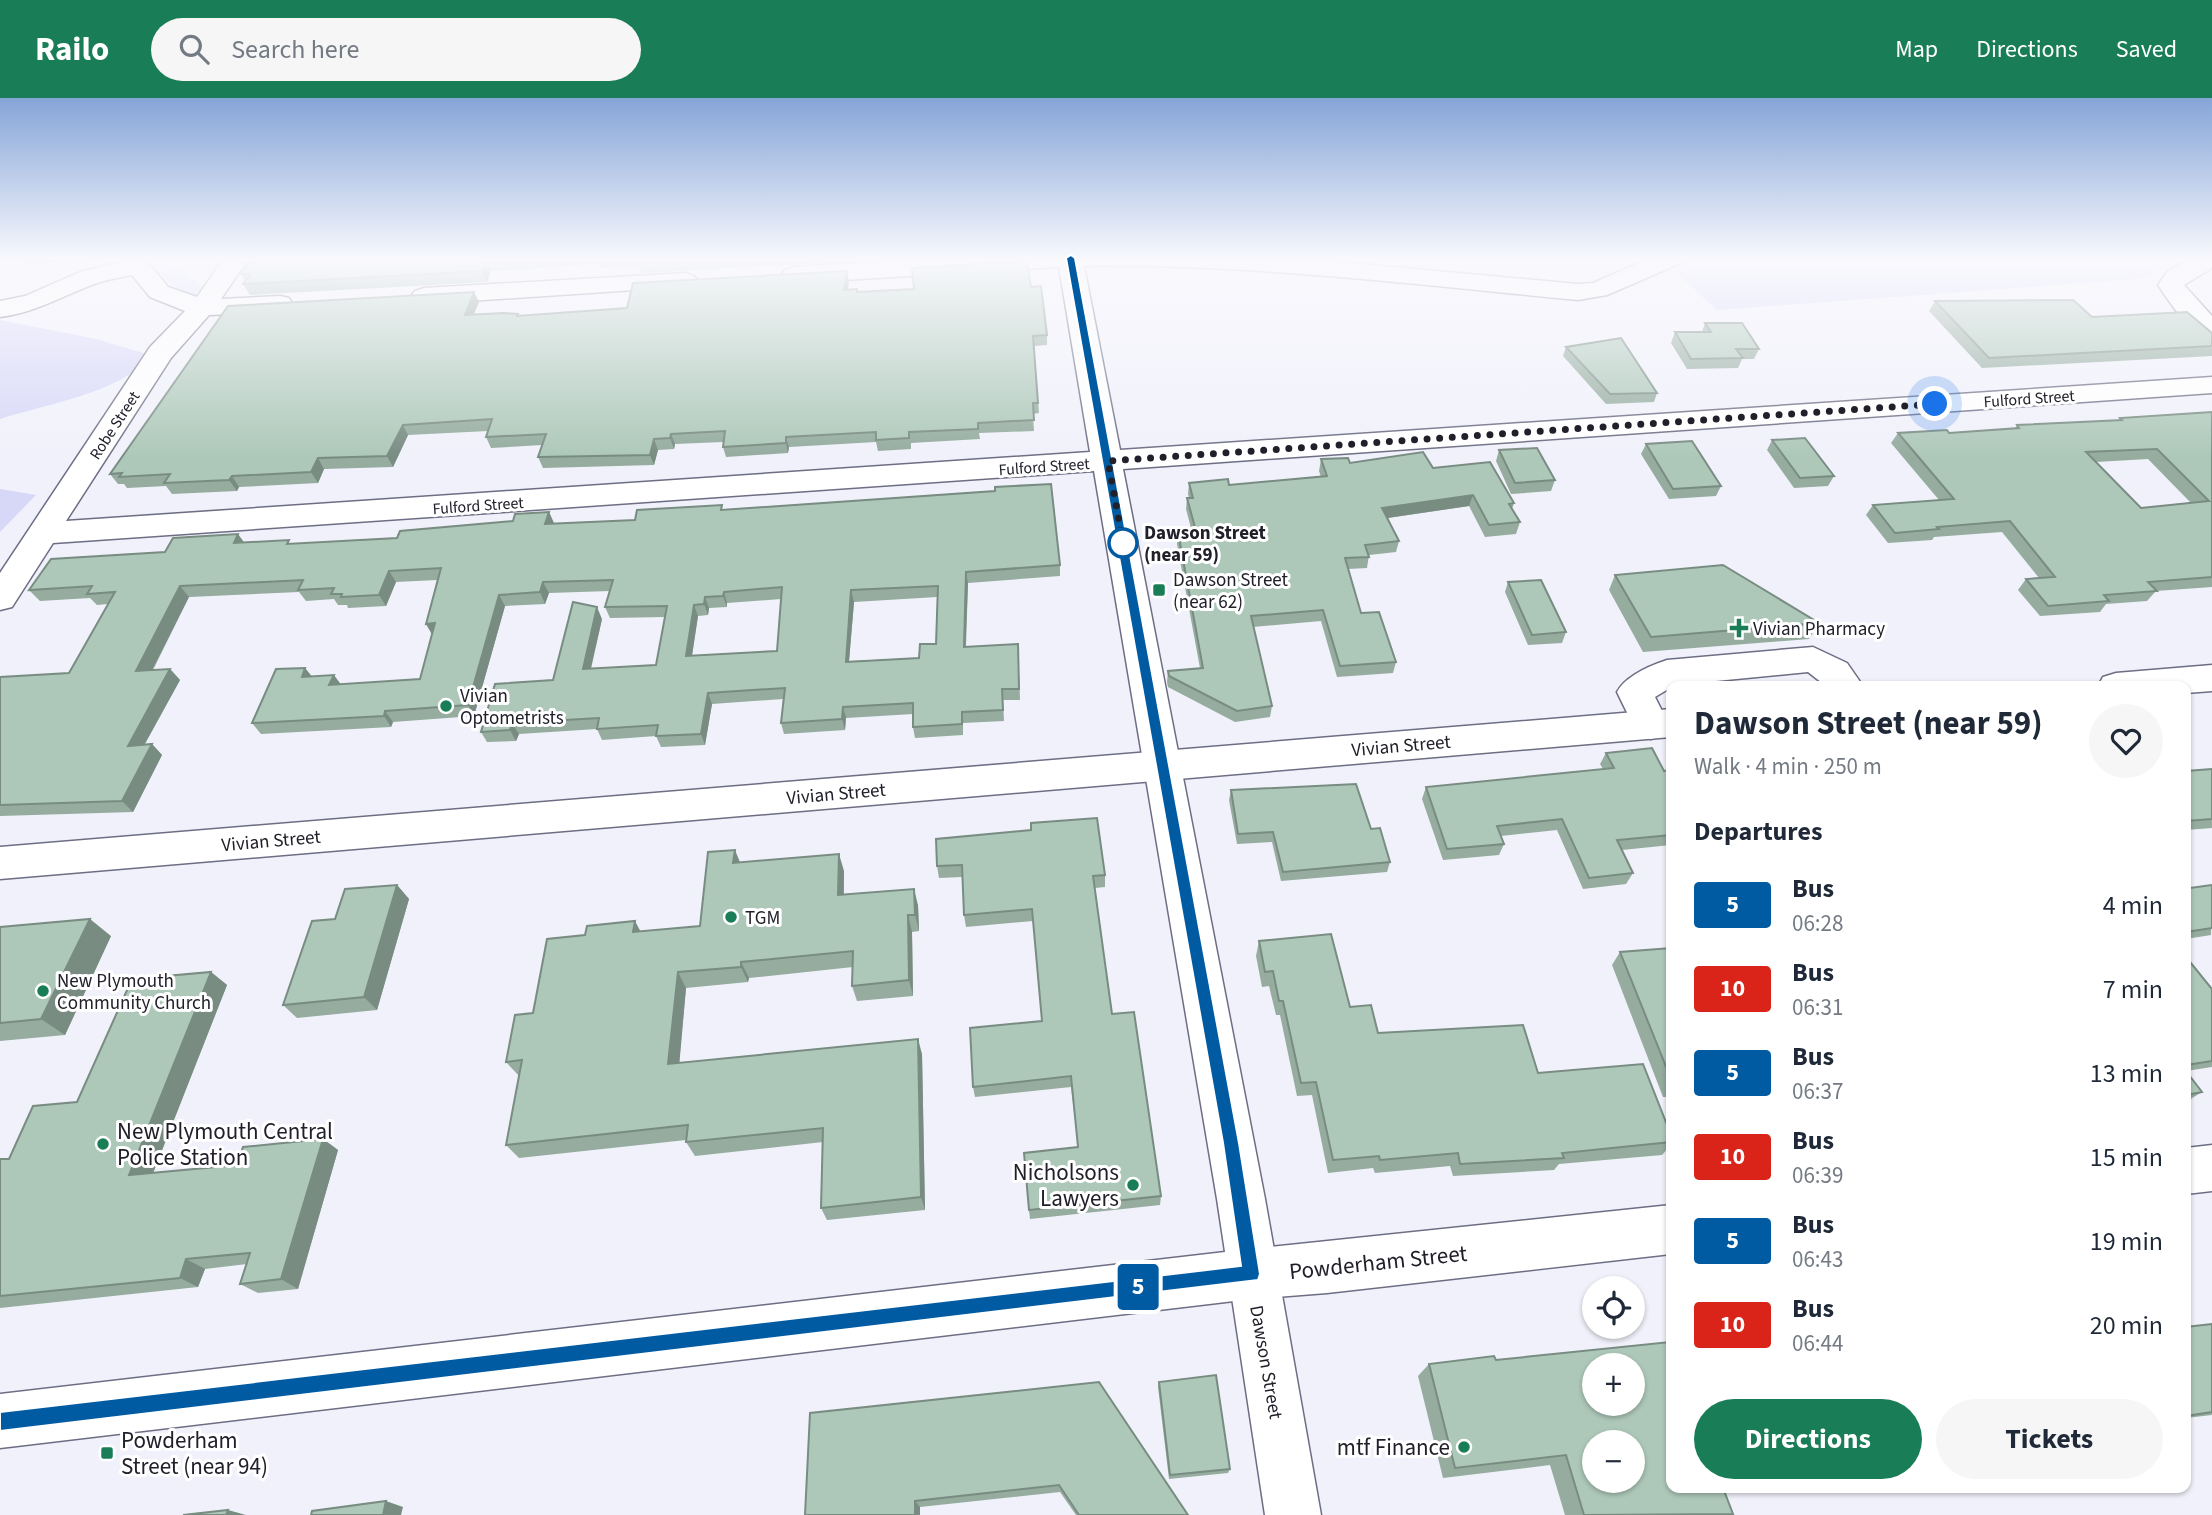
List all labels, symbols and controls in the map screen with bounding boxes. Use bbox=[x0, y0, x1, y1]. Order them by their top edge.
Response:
search box bbox=[151, 18, 641, 81]
text: Railo bbox=[35, 26, 109, 73]
icon: search bbox=[175, 30, 213, 68]
text: Search here bbox=[231, 31, 359, 68]
text: Map bbox=[1895, 32, 1938, 67]
text: Directions bbox=[1976, 32, 2078, 67]
text: Saved bbox=[2116, 32, 2177, 67]
street label: Fulford Street bbox=[1983, 385, 2076, 413]
street label: Robe Street bbox=[84, 386, 146, 464]
your location bbox=[1917, 386, 1952, 421]
street label: Fulford Street bbox=[998, 453, 1091, 481]
street label: Fulford Street bbox=[432, 492, 525, 520]
place label: Dawson Street (near 59) bbox=[1144, 520, 1266, 569]
marker: Dawson Street (near 59) bbox=[1108, 528, 1138, 558]
place label: Dawson Street (near 62) bbox=[1173, 567, 1289, 616]
marker: Dawson Street (near 62) bbox=[1151, 582, 1167, 598]
place label: Vivian Pharmacy bbox=[1753, 616, 1885, 643]
marker: Vivian Pharmacy bbox=[1731, 620, 1747, 636]
place label: Vivian Optometrists bbox=[460, 683, 564, 732]
marker: Vivian Optometrists bbox=[438, 698, 454, 714]
text: Dawson Street (near 59) bbox=[1694, 700, 2043, 747]
button: heart bbox=[2089, 704, 2163, 778]
street label: Vivian Street bbox=[1350, 729, 1452, 764]
text: Walk · 4 min · 250 m bbox=[1694, 750, 1882, 783]
street label: Vivian Street bbox=[785, 777, 887, 812]
text: Departures bbox=[1694, 813, 1822, 850]
street label: Vivian Street bbox=[220, 824, 322, 859]
text: Bus bbox=[1792, 870, 1834, 907]
text: 5 bbox=[1726, 887, 1739, 922]
text: 4 min bbox=[2103, 887, 2163, 924]
place label: TGM bbox=[745, 905, 780, 932]
text: 06:28 bbox=[1792, 907, 1843, 940]
marker: TGM bbox=[723, 909, 739, 925]
text: Bus bbox=[1792, 954, 1834, 991]
place label: New Plymouth Community Church bbox=[57, 968, 211, 1017]
text: 10 bbox=[1720, 971, 1745, 1006]
text: 7 min bbox=[2103, 971, 2163, 1008]
marker: New Plymouth Community Church bbox=[35, 983, 51, 999]
text: 06:31 bbox=[1792, 991, 1843, 1024]
text: Bus bbox=[1792, 1038, 1834, 1075]
text: 5 bbox=[1726, 1055, 1739, 1090]
text: 13 min bbox=[2090, 1055, 2163, 1092]
text: 06:37 bbox=[1792, 1075, 1843, 1108]
place label: New Plymouth Central Police Station bbox=[117, 1115, 333, 1174]
text: Bus bbox=[1792, 1122, 1834, 1159]
marker: New Plymouth Central Police Station bbox=[95, 1136, 111, 1152]
text: 10 bbox=[1720, 1139, 1745, 1174]
text: 15 min bbox=[2090, 1139, 2163, 1176]
place label: Nicholsons Lawyers bbox=[1013, 1156, 1119, 1215]
text: 06:39 bbox=[1792, 1159, 1843, 1192]
marker: Nicholsons Lawyers bbox=[1125, 1177, 1141, 1193]
text: Bus bbox=[1792, 1206, 1834, 1243]
text: 5 bbox=[1726, 1223, 1739, 1258]
text: 19 min bbox=[2090, 1223, 2163, 1260]
street label: Powderham Street bbox=[1287, 1237, 1469, 1288]
text: 06:43 bbox=[1792, 1243, 1843, 1276]
line badge: 5 bbox=[1115, 1264, 1161, 1310]
text: 5 bbox=[1132, 1269, 1144, 1304]
map controls bbox=[1582, 1276, 1645, 1493]
button: locate bbox=[1582, 1276, 1645, 1339]
text: Bus bbox=[1792, 1290, 1834, 1327]
street label: Dawson Street bbox=[1242, 1303, 1289, 1422]
text: 10 bbox=[1720, 1307, 1745, 1342]
text: 20 min bbox=[2090, 1307, 2163, 1344]
text: 06:44 bbox=[1792, 1327, 1843, 1360]
button: + bbox=[1582, 1353, 1645, 1416]
button: Directions bbox=[1694, 1399, 1922, 1479]
button: Tickets bbox=[1936, 1399, 2163, 1479]
place label: Powderham Street (near 94) bbox=[121, 1424, 268, 1483]
button: − bbox=[1582, 1430, 1645, 1493]
place label: mtf Finance bbox=[1337, 1431, 1450, 1464]
marker: mtf Finance bbox=[1456, 1439, 1472, 1455]
marker: Powderham Street (near 94) bbox=[99, 1445, 115, 1461]

